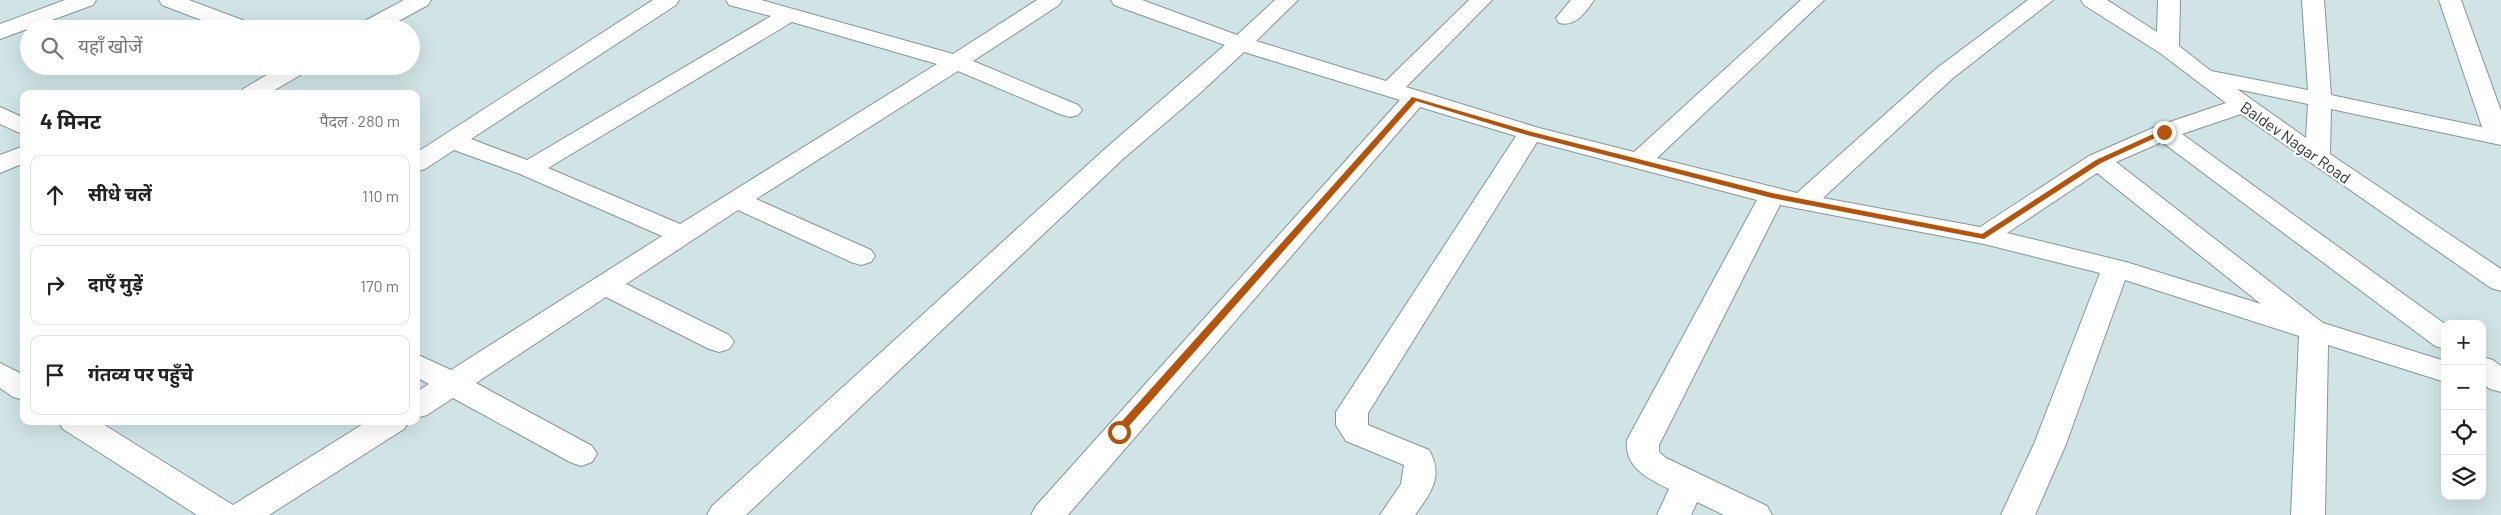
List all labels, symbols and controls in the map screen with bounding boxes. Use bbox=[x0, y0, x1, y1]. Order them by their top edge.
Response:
search box bbox=[20, 20, 420, 75]
icon: search bbox=[38, 34, 66, 62]
text: यहाँ खोजें bbox=[78, 34, 142, 57]
street label: Baldev Nagar Road bbox=[2237, 97, 2355, 187]
text: 4 मिनट bbox=[40, 108, 101, 133]
text: पैदल · 280 m bbox=[319, 111, 400, 130]
route end bbox=[2153, 121, 2176, 144]
icon: ahead bbox=[41, 181, 69, 209]
text: सीधे चलें bbox=[88, 182, 152, 205]
text: 110 m bbox=[362, 186, 399, 205]
icon: right bbox=[41, 271, 69, 299]
text: दाएँ मुड़ें bbox=[88, 272, 143, 295]
text: 170 m bbox=[360, 276, 399, 295]
map controls bbox=[2441, 320, 2486, 500]
button: + bbox=[2441, 320, 2486, 365]
icon: arrive bbox=[41, 361, 69, 389]
text: गंतव्य पर पहुँचे bbox=[88, 362, 193, 385]
button: − bbox=[2441, 365, 2486, 410]
button: locate bbox=[2441, 410, 2486, 455]
route start bbox=[1108, 421, 1131, 444]
button: layers bbox=[2441, 455, 2486, 500]

